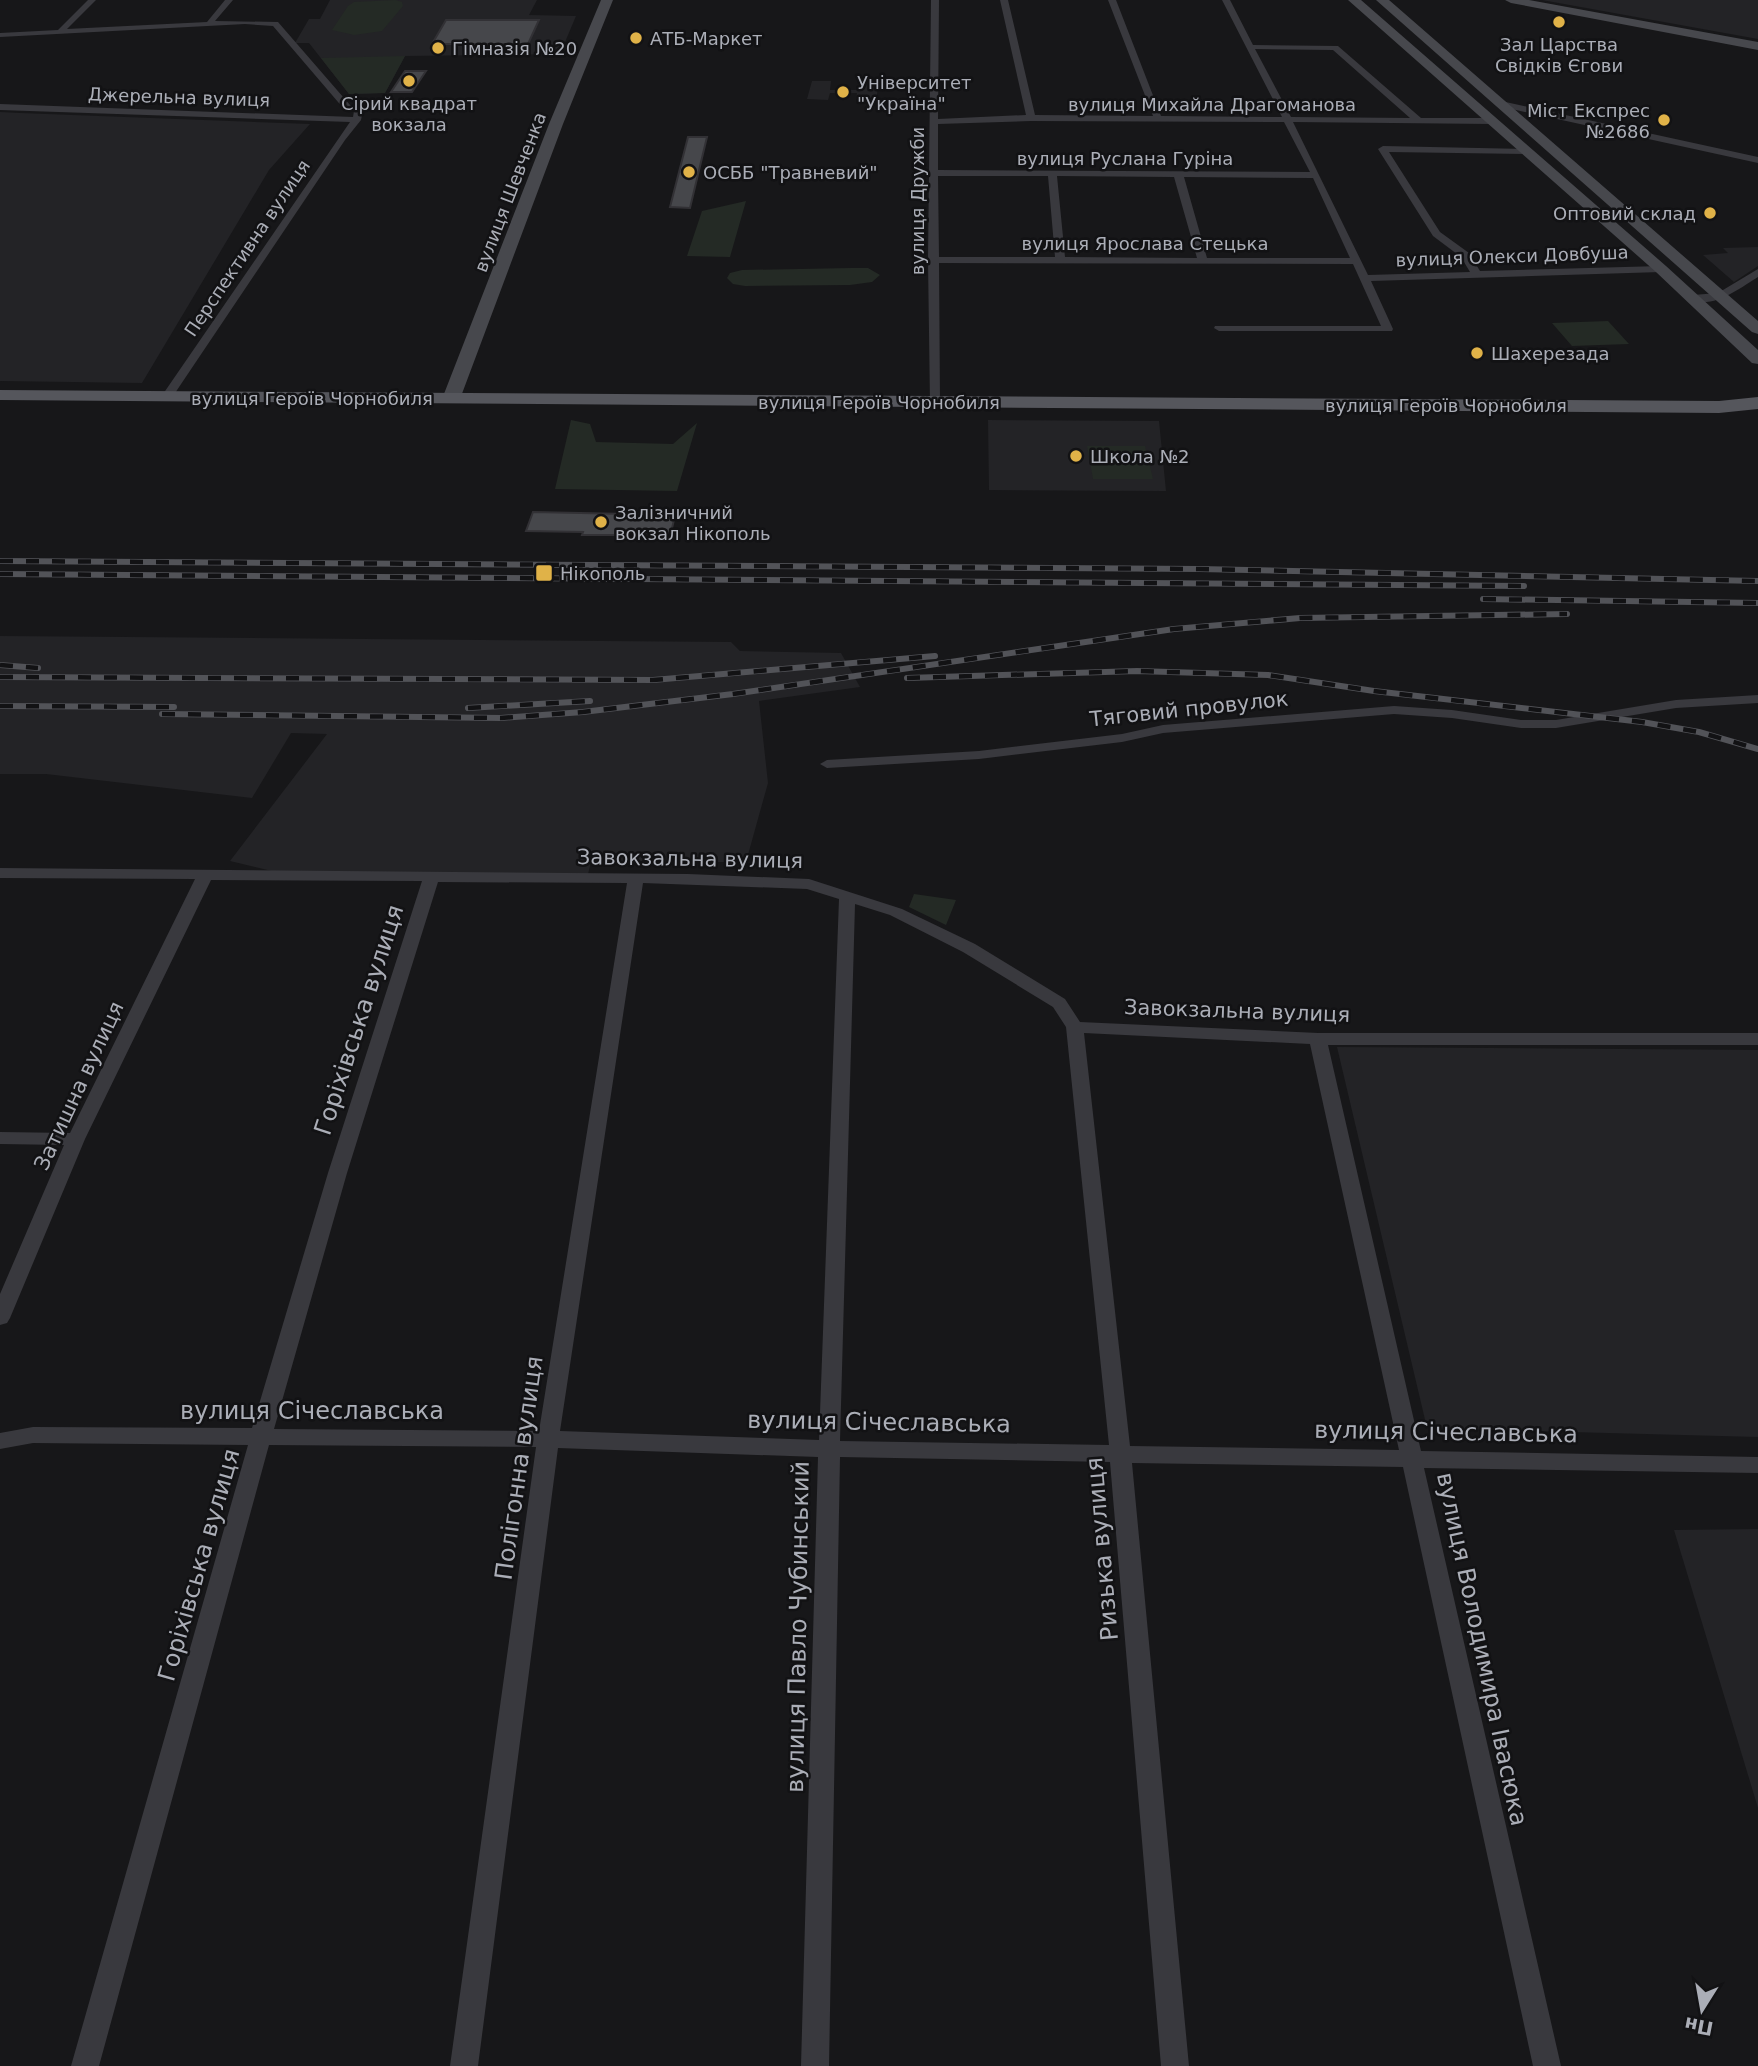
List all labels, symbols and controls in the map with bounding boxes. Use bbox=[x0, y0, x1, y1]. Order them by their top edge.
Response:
marker: Зал Царства Свідків Єгови bbox=[1551, 14, 1567, 30]
place label: АТБ-Маркет bbox=[650, 28, 763, 49]
marker: АТБ-Маркет bbox=[628, 30, 644, 46]
place label: Зал Царства Свідків Єгови bbox=[1495, 34, 1623, 76]
place label: Гімназія №20 bbox=[452, 38, 577, 59]
marker: Гімназія №20 bbox=[430, 40, 446, 56]
place label: Університет "Україна" bbox=[857, 72, 972, 114]
marker: Сірий квадрат вокзала bbox=[401, 73, 417, 89]
street label: Джерельна вулиця bbox=[88, 83, 270, 111]
marker: Університет "Україна" bbox=[835, 84, 851, 100]
place label: Сірий квадрат вокзала bbox=[341, 93, 477, 135]
street label: вулиця Михайла Драгоманова bbox=[1068, 94, 1356, 115]
place label: Міст Експрес №2686 bbox=[1527, 100, 1650, 142]
street label: вулиця Шевченка bbox=[470, 109, 550, 275]
marker: Міст Експрес №2686 bbox=[1656, 112, 1672, 128]
street label: вулиця Дружби bbox=[907, 127, 928, 275]
street label: вулиця Руслана Гуріна bbox=[1017, 148, 1233, 169]
street label: Перспективна вулиця bbox=[180, 156, 314, 340]
place label: ОСББ "Травневий" bbox=[703, 162, 878, 183]
marker: ОСББ "Травневий" bbox=[681, 164, 697, 180]
place label: Оптовий склад bbox=[1553, 203, 1696, 224]
marker: Оптовий склад bbox=[1702, 205, 1718, 221]
street label: вулиця Ярослава Стецька bbox=[1022, 233, 1268, 254]
street label: вулиця Олекси Довбуша bbox=[1395, 241, 1629, 271]
place label: Шахерезада bbox=[1491, 343, 1610, 364]
marker: Шахерезада bbox=[1469, 345, 1485, 361]
street label: вулиця Героїв Чорнобиля bbox=[191, 388, 433, 409]
street label: вулиця Героїв Чорнобиля bbox=[758, 392, 1000, 413]
street label: вулиця Героїв Чорнобиля bbox=[1325, 395, 1567, 416]
place label: Школа №2 bbox=[1090, 446, 1190, 467]
marker: Школа №2 bbox=[1068, 448, 1084, 464]
place label: Залізничний вокзал Нікополь bbox=[615, 502, 771, 544]
marker: Залізничний вокзал Нікополь bbox=[593, 514, 609, 530]
marker: Нікополь bbox=[534, 563, 554, 583]
place label: Нікополь bbox=[560, 563, 645, 584]
street label: Тяговий провулок bbox=[1088, 687, 1289, 731]
street label: Завокзальна вулиця bbox=[577, 845, 803, 873]
street label: Горіхівська вулиця bbox=[309, 901, 409, 1139]
street label: Завокзальна вулиця bbox=[1124, 995, 1350, 1027]
street label: Затишна вулиця bbox=[29, 998, 129, 1174]
street label: Полігонна вулиця bbox=[489, 1354, 549, 1582]
street label: вулиця Січеславська bbox=[180, 1397, 444, 1425]
street label: вулиця Січеславська bbox=[747, 1406, 1011, 1438]
street label: вулиця Січеславська bbox=[1314, 1416, 1578, 1448]
street label: Горіхівська вулиця bbox=[152, 1446, 246, 1684]
street label: Ризька вулиця bbox=[1080, 1456, 1124, 1642]
street label: вулиця Павло Чубинський bbox=[781, 1461, 815, 1793]
street label: вулиця Володимира Івасюка bbox=[1431, 1470, 1533, 1828]
north arrow bbox=[1667, 1975, 1737, 2045]
text: Пн bbox=[1682, 2013, 1715, 2040]

